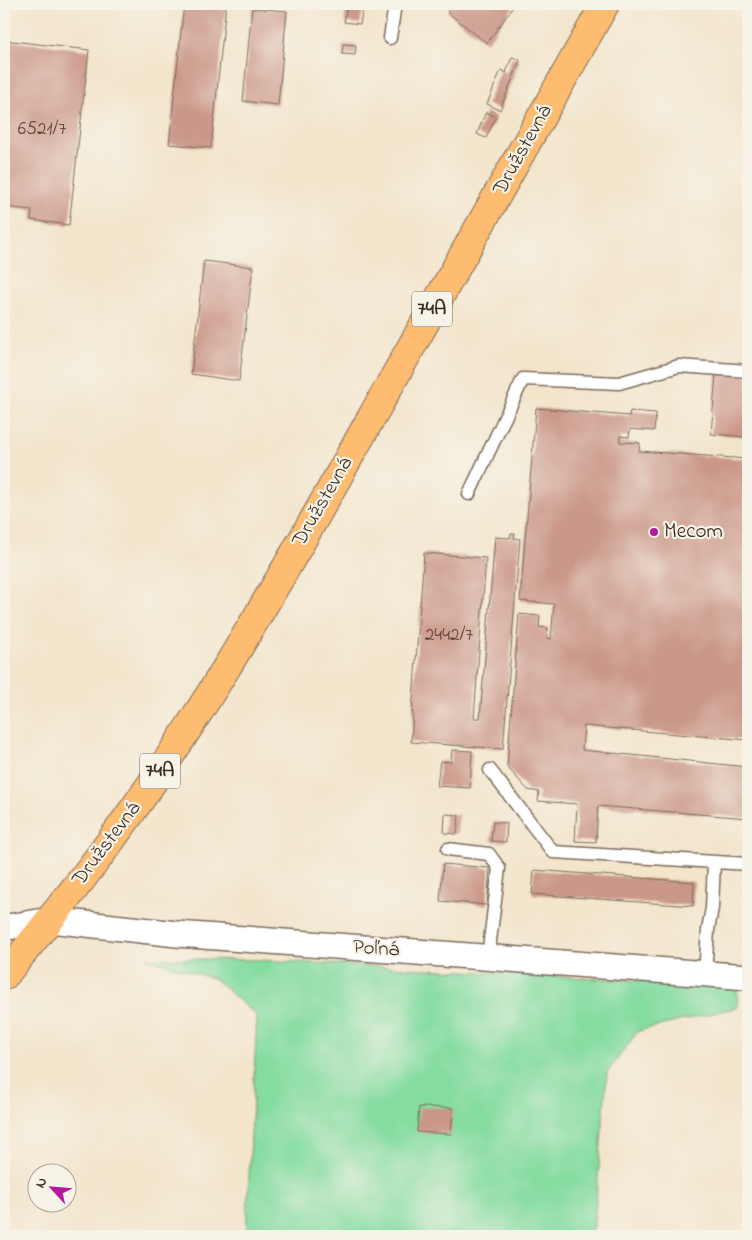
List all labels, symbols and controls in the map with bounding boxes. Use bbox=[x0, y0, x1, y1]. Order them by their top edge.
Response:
street label: Družstevná bbox=[485, 99, 560, 201]
house number: 6521/7 bbox=[18, 116, 66, 143]
road number: 74A bbox=[412, 292, 452, 326]
street label: Družstevná bbox=[285, 451, 361, 553]
place label: Mecom bbox=[664, 517, 723, 547]
marker: Mecom bbox=[648, 526, 660, 538]
house number: 2442/7 bbox=[425, 622, 473, 649]
road number: 74A bbox=[140, 754, 180, 788]
street label: Družstevná bbox=[65, 795, 149, 893]
street label: Poľná bbox=[352, 932, 401, 966]
north arrow bbox=[28, 1162, 78, 1212]
text: N bbox=[30, 1174, 53, 1192]

